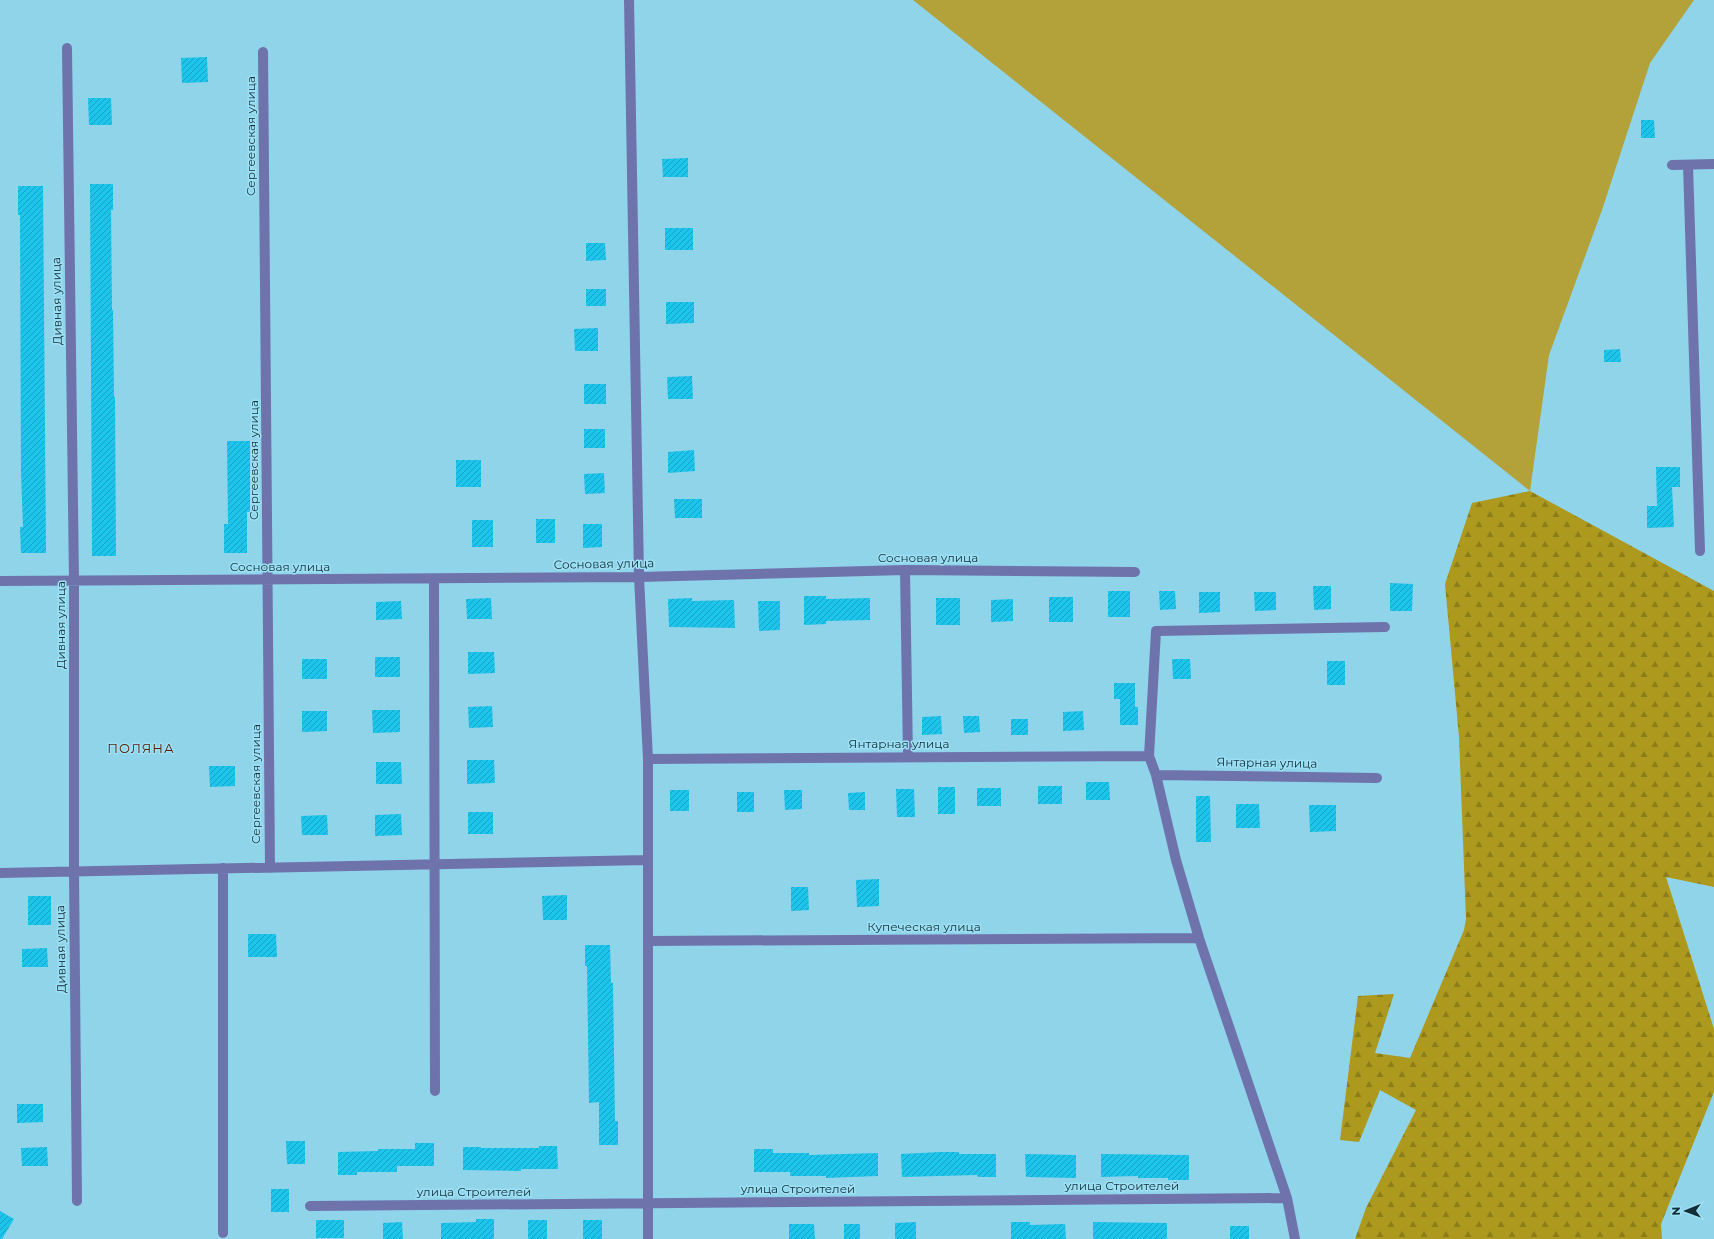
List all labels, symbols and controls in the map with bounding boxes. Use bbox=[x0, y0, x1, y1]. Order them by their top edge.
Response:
street label: Сергеевская улица bbox=[243, 76, 258, 196]
street label: Дивная улица bbox=[48, 257, 65, 345]
street label: Сергеевская улица bbox=[246, 400, 261, 520]
street label: Сосновая улица bbox=[878, 550, 978, 565]
street label: Сосновая улица bbox=[554, 555, 654, 572]
street label: Сосновая улица bbox=[230, 559, 330, 574]
street label: Дивная улица bbox=[53, 581, 68, 669]
street label: Сергеевская улица bbox=[248, 724, 263, 844]
street label: Янтарная улица bbox=[849, 736, 949, 751]
district label: ПОЛЯНА bbox=[107, 740, 175, 756]
street label: Янтарная улица bbox=[1217, 754, 1318, 771]
street label: Дивная улица bbox=[52, 905, 69, 993]
street label: Купеческая улица bbox=[867, 919, 981, 934]
street label: улица Строителей bbox=[1064, 1178, 1179, 1193]
street label: улица Строителей bbox=[740, 1181, 855, 1196]
street label: улица Строителей bbox=[416, 1184, 531, 1199]
north arrow bbox=[1666, 1191, 1706, 1231]
text: N bbox=[1669, 1207, 1683, 1216]

